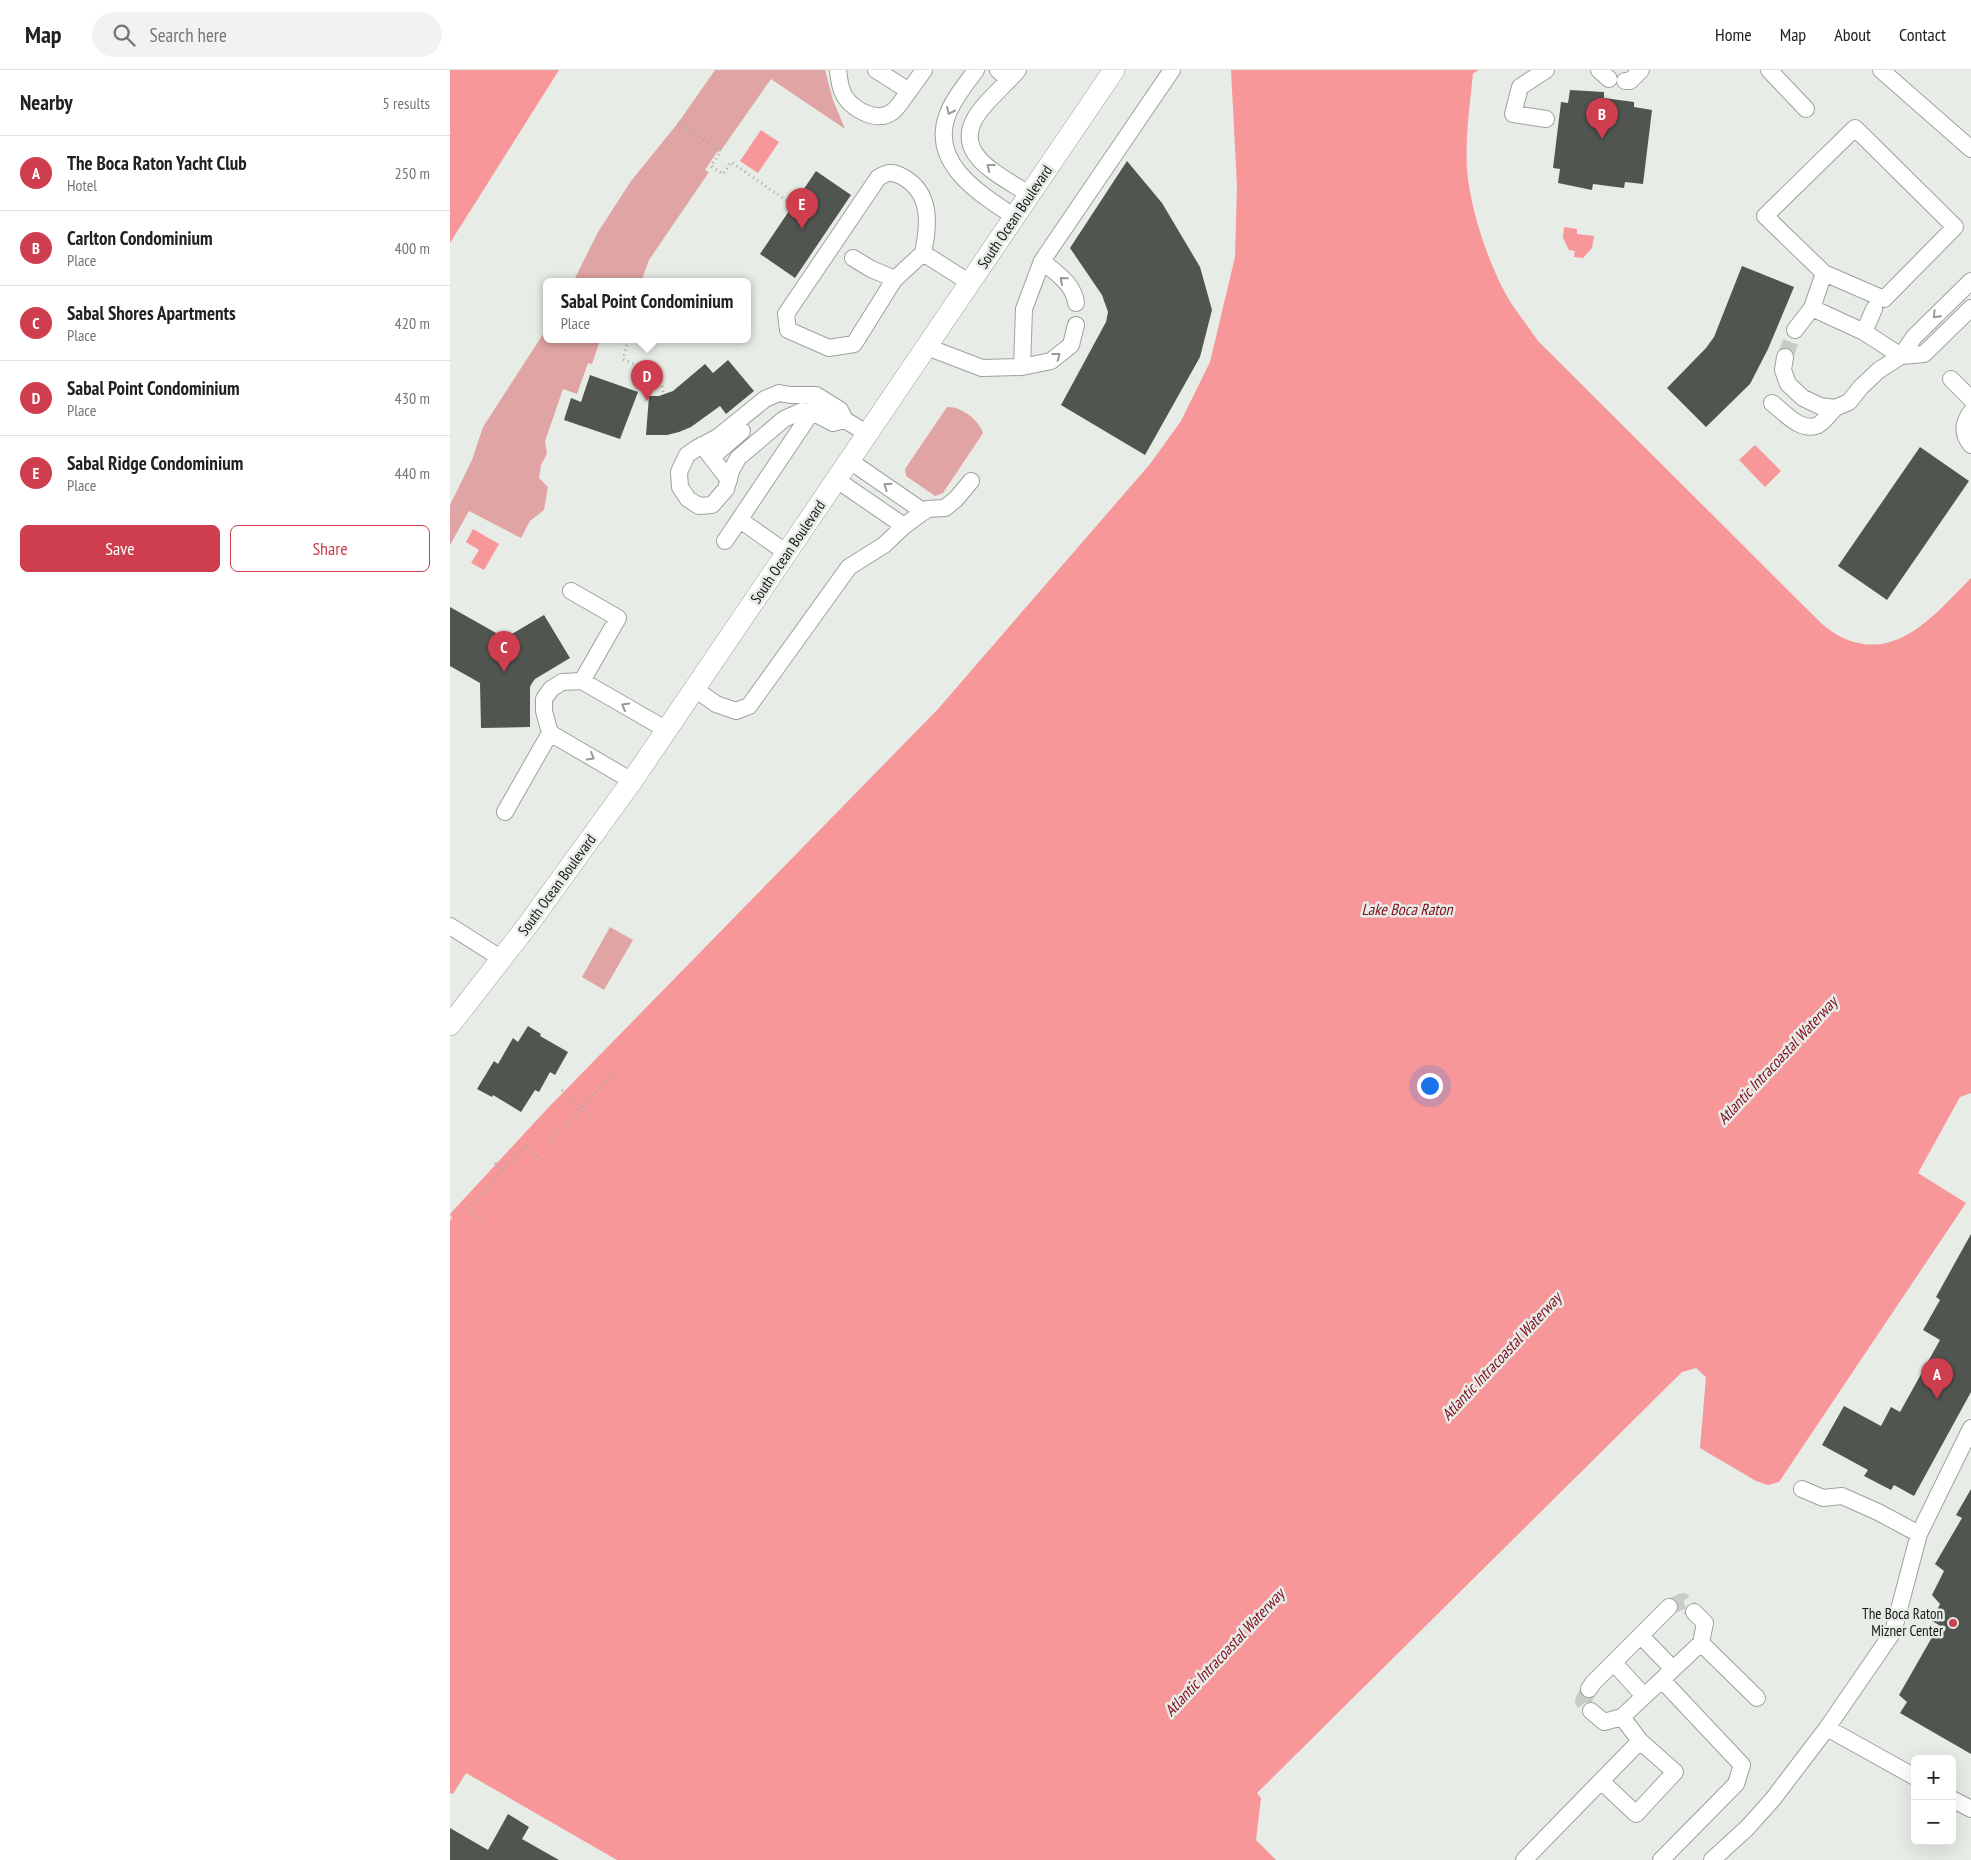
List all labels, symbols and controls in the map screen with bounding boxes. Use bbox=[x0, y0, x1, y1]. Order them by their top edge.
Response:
search box bbox=[92, 12, 442, 57]
text: Map bbox=[25, 19, 62, 50]
icon: search bbox=[110, 21, 138, 49]
text: Search here bbox=[150, 23, 227, 47]
text: Home bbox=[1715, 23, 1752, 46]
text: Map bbox=[1780, 23, 1806, 46]
text: About bbox=[1834, 23, 1871, 46]
text: Contact bbox=[1899, 23, 1946, 46]
text: Nearby bbox=[20, 89, 73, 116]
text: 5 results bbox=[383, 93, 430, 113]
pin: B bbox=[1586, 98, 1618, 139]
one-way arrow bbox=[945, 106, 956, 115]
text: The Boca Raton Yacht Club bbox=[67, 151, 247, 175]
street label: South Ocean Boulevard bbox=[973, 161, 1056, 272]
text: A bbox=[32, 163, 40, 183]
text: 250 m bbox=[395, 163, 430, 183]
one-way arrow bbox=[986, 164, 995, 173]
text: Hotel bbox=[67, 175, 97, 195]
pin: E bbox=[786, 188, 818, 229]
text: Carlton Condominium bbox=[67, 226, 213, 250]
text: B bbox=[32, 238, 40, 258]
text: 400 m bbox=[395, 238, 430, 258]
text: Place bbox=[67, 250, 96, 270]
one-way arrow bbox=[1060, 277, 1069, 286]
popup bbox=[543, 278, 751, 343]
text: Sabal Point Condominium bbox=[561, 289, 733, 313]
text: Sabal Shores Apartments bbox=[67, 301, 236, 325]
one-way arrow bbox=[1933, 309, 1942, 318]
text: C bbox=[32, 313, 40, 333]
text: 420 m bbox=[395, 313, 430, 333]
text: Place bbox=[561, 313, 590, 333]
text: Place bbox=[67, 325, 96, 345]
one-way arrow bbox=[1051, 353, 1060, 361]
pin: D bbox=[631, 360, 663, 401]
text: Sabal Point Condominium bbox=[67, 376, 240, 400]
text: D bbox=[32, 388, 40, 408]
text: 430 m bbox=[395, 388, 430, 408]
text: Place bbox=[67, 400, 96, 420]
text: Sabal Ridge Condominium bbox=[67, 451, 243, 475]
text: E bbox=[33, 463, 39, 483]
text: 440 m bbox=[395, 463, 430, 483]
text: Place bbox=[67, 475, 96, 495]
one-way arrow bbox=[883, 483, 893, 492]
street label: South Ocean Boulevard bbox=[746, 496, 829, 607]
button: Save bbox=[20, 525, 220, 572]
button: Share bbox=[230, 525, 430, 572]
pin: C bbox=[488, 631, 520, 672]
one-way arrow bbox=[621, 702, 630, 712]
one-way arrow bbox=[586, 751, 595, 761]
street label: South Ocean Boulevard bbox=[513, 830, 600, 939]
water label: Lake Boca Raton bbox=[1361, 899, 1454, 919]
water label: Atlantic Intracoastal Waterway bbox=[1713, 991, 1843, 1128]
your location bbox=[1417, 1073, 1443, 1099]
water label: Atlantic Intracoastal Waterway bbox=[1437, 1287, 1567, 1424]
pin: A bbox=[1921, 1358, 1953, 1399]
water label: Atlantic Intracoastal Waterway bbox=[1160, 1583, 1290, 1720]
place label: The Boca Raton Mizner Center bbox=[1862, 1604, 1944, 1640]
marker: The Boca Raton Mizner Center bbox=[1947, 1617, 1959, 1629]
map controls bbox=[1911, 1755, 1956, 1845]
button: + bbox=[1911, 1755, 1956, 1800]
button: − bbox=[1911, 1800, 1956, 1845]

